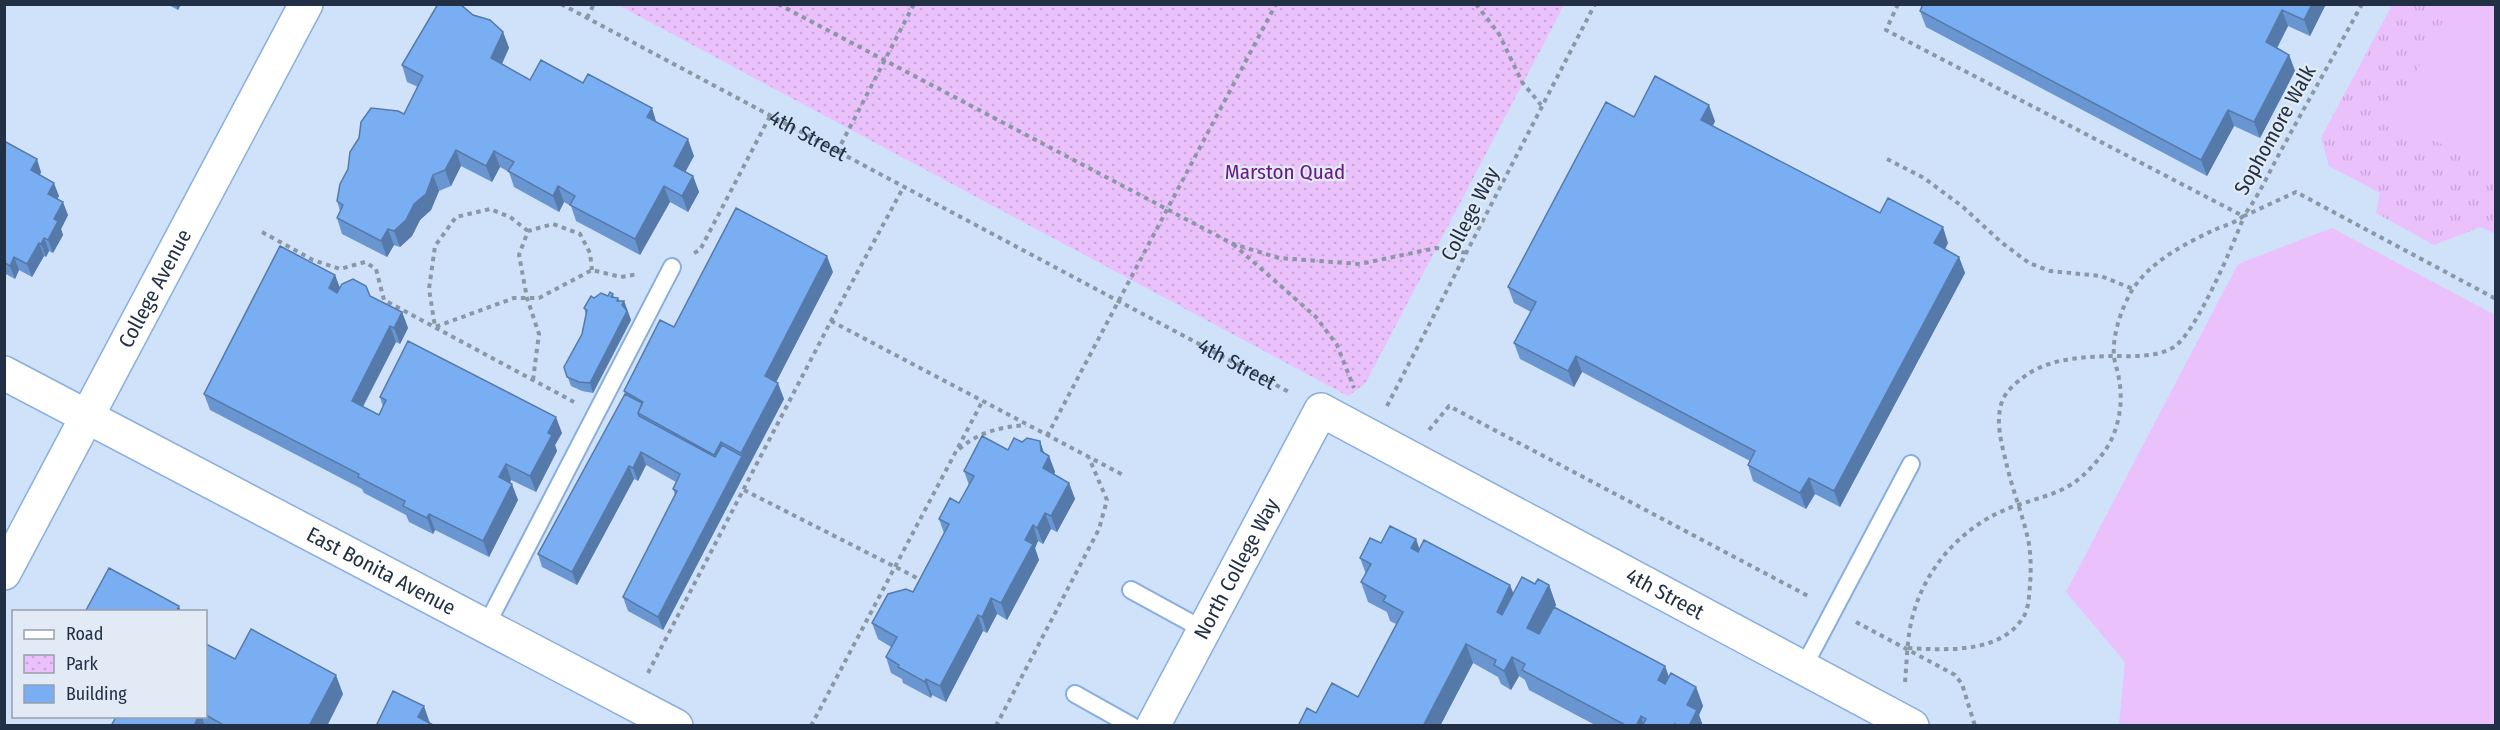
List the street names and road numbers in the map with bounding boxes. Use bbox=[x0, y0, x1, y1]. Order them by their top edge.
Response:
street label: Sophomore Walk bbox=[2229, 60, 2321, 200]
street label: 4th Street bbox=[765, 104, 852, 167]
street label: College Way bbox=[1435, 162, 1505, 265]
street label: College Avenue bbox=[113, 225, 197, 352]
street label: 4th Street bbox=[1194, 333, 1281, 396]
street label: North College Way bbox=[1188, 493, 1285, 644]
street label: East Bonita Avenue bbox=[302, 521, 460, 621]
street label: 4th Street bbox=[1622, 563, 1709, 625]

